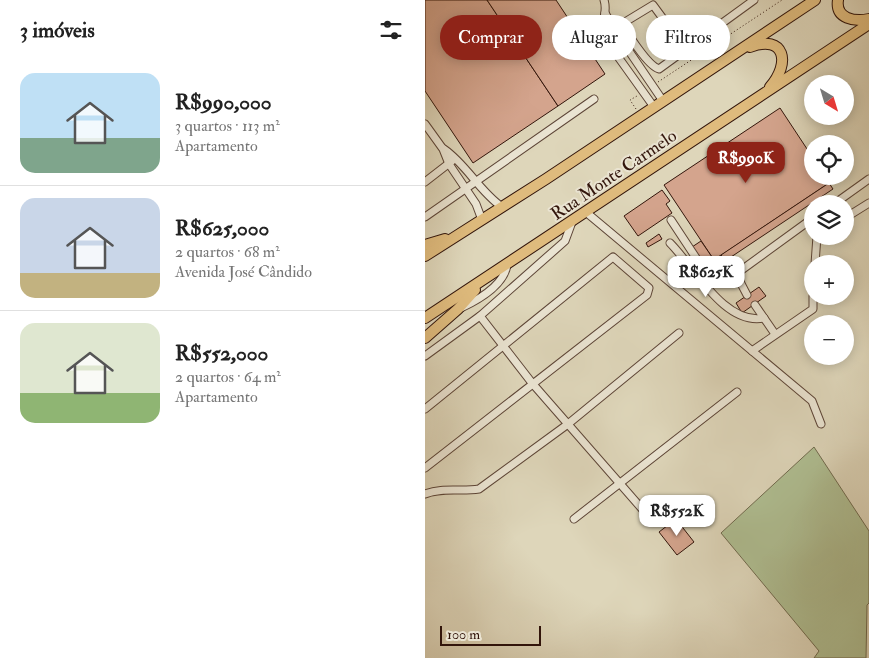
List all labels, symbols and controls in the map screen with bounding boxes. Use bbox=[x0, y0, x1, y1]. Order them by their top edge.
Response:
chip: Comprar bbox=[440, 15, 542, 60]
chip: Alugar bbox=[552, 15, 636, 60]
chip: Filtros bbox=[646, 15, 730, 60]
icon: filters bbox=[377, 16, 405, 44]
text: 3 imóveis bbox=[20, 17, 95, 44]
north arrow bbox=[804, 75, 854, 125]
map controls bbox=[804, 75, 854, 365]
text: R$990,000 bbox=[175, 89, 272, 116]
icon: home bbox=[60, 93, 120, 153]
text: 3 quartos · 113 m² bbox=[175, 116, 280, 136]
street label: Rua Monte Carmelo bbox=[547, 124, 682, 226]
button: locate bbox=[804, 135, 854, 185]
text: Apartamento bbox=[175, 136, 258, 156]
pin: R$990K bbox=[705, 142, 787, 184]
text: R$990K bbox=[718, 148, 774, 168]
button: layers bbox=[804, 195, 854, 245]
text: R$625,000 bbox=[175, 215, 269, 242]
icon: home bbox=[60, 218, 120, 278]
text: 2 quartos · 68 m² bbox=[175, 242, 280, 262]
button: + bbox=[804, 255, 854, 305]
pin: R$625K bbox=[665, 256, 747, 298]
text: Avenida José Cândido bbox=[175, 262, 312, 282]
text: R$625K bbox=[679, 262, 733, 282]
button: − bbox=[804, 315, 854, 365]
text: R$552,000 bbox=[175, 340, 268, 367]
icon: home bbox=[60, 343, 120, 403]
text: 2 quartos · 64 m² bbox=[175, 367, 281, 387]
text: Apartamento bbox=[175, 387, 258, 407]
pin: R$552K bbox=[636, 494, 718, 537]
text: R$552K bbox=[650, 501, 704, 521]
scale bar bbox=[440, 623, 541, 646]
text: 100 m bbox=[447, 626, 480, 643]

